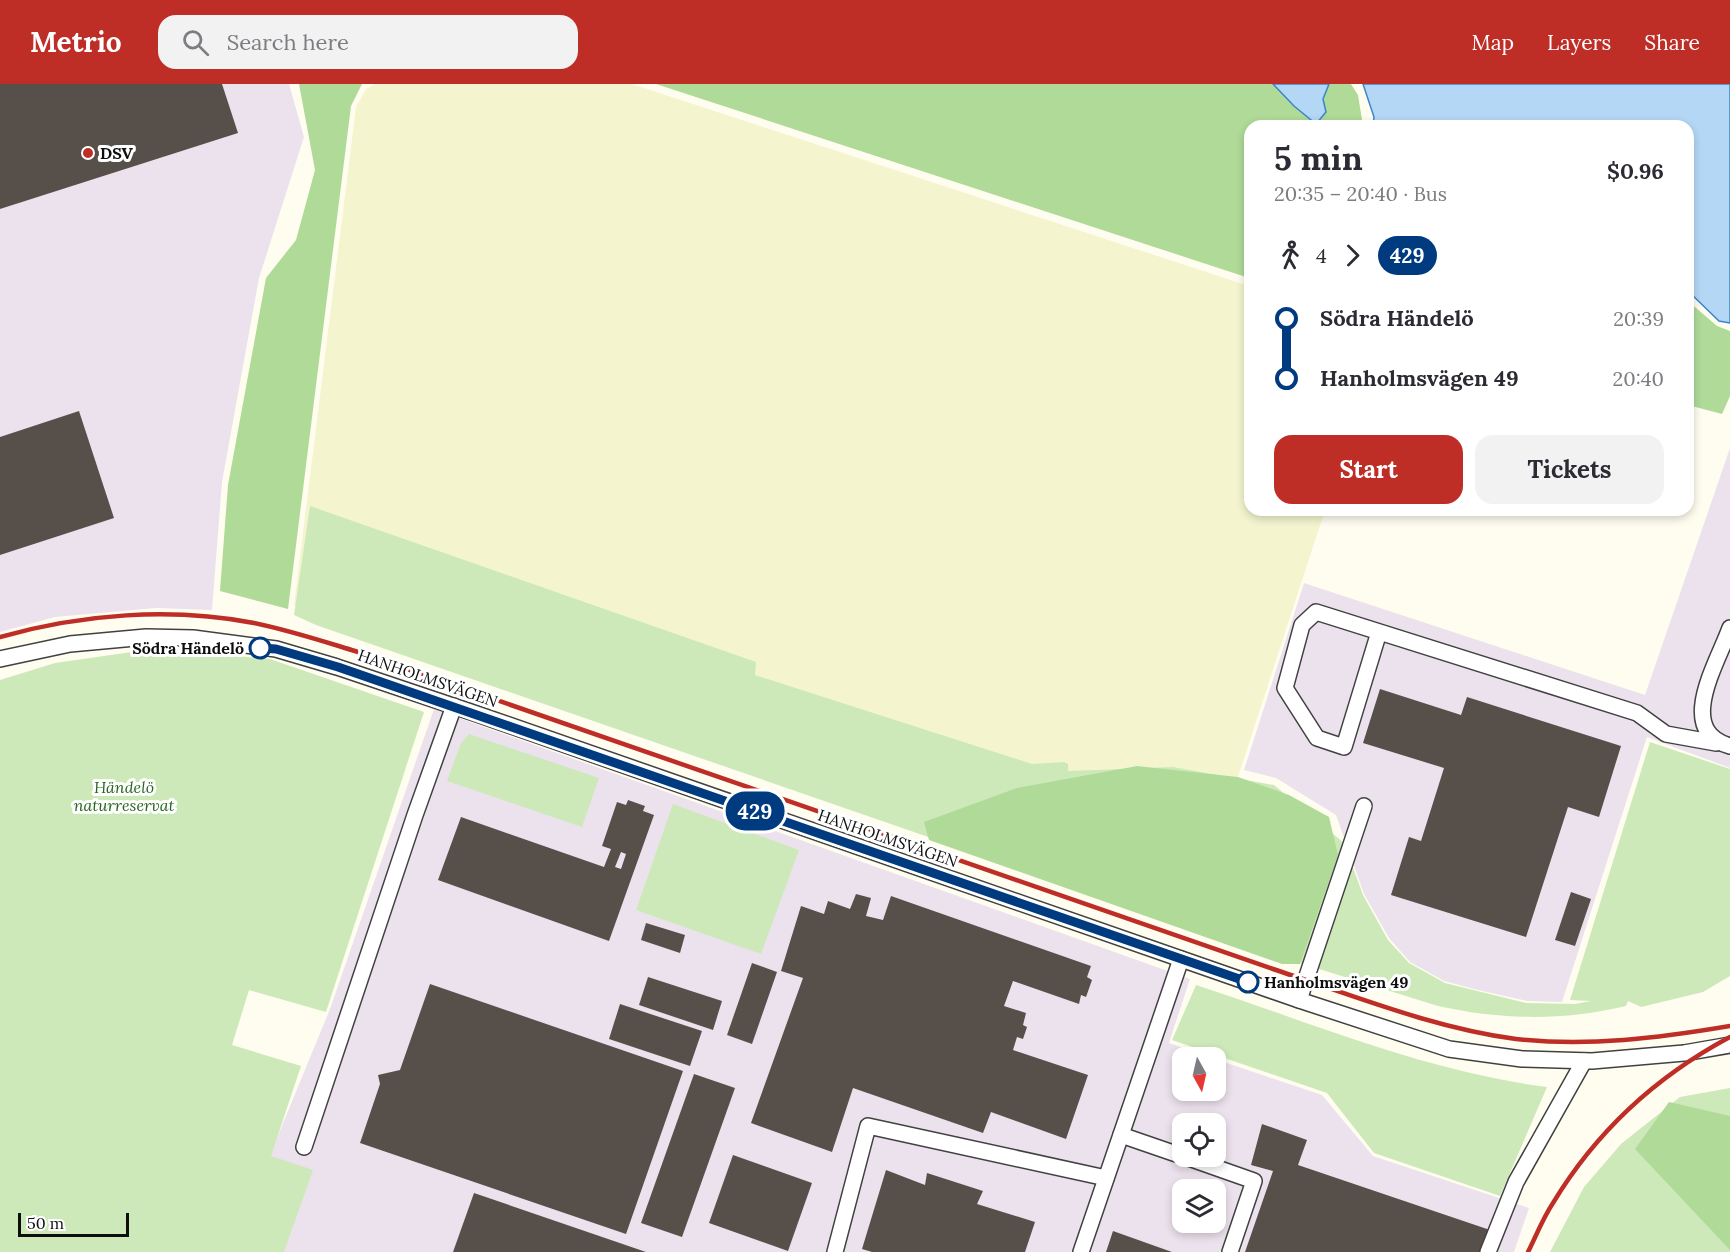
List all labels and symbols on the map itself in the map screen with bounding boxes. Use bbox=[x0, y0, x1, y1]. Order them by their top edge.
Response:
place label: DSV bbox=[100, 143, 134, 163]
marker: DSV bbox=[81, 146, 95, 160]
marker: Södra Händelö bbox=[249, 637, 271, 659]
place label: Södra Händelö bbox=[132, 638, 244, 658]
street label: HANHOLMSVÄGEN bbox=[355, 645, 501, 711]
park label: Händelö naturreservat bbox=[74, 777, 175, 815]
line badge: 429 bbox=[720, 792, 789, 830]
street label: HANHOLMSVÄGEN bbox=[815, 805, 961, 871]
marker: Hanholmsvägen 49 bbox=[1237, 971, 1259, 993]
place label: Hanholmsvägen 49 bbox=[1264, 972, 1408, 992]
north arrow bbox=[1172, 1047, 1226, 1101]
scale bar bbox=[18, 1210, 129, 1238]

